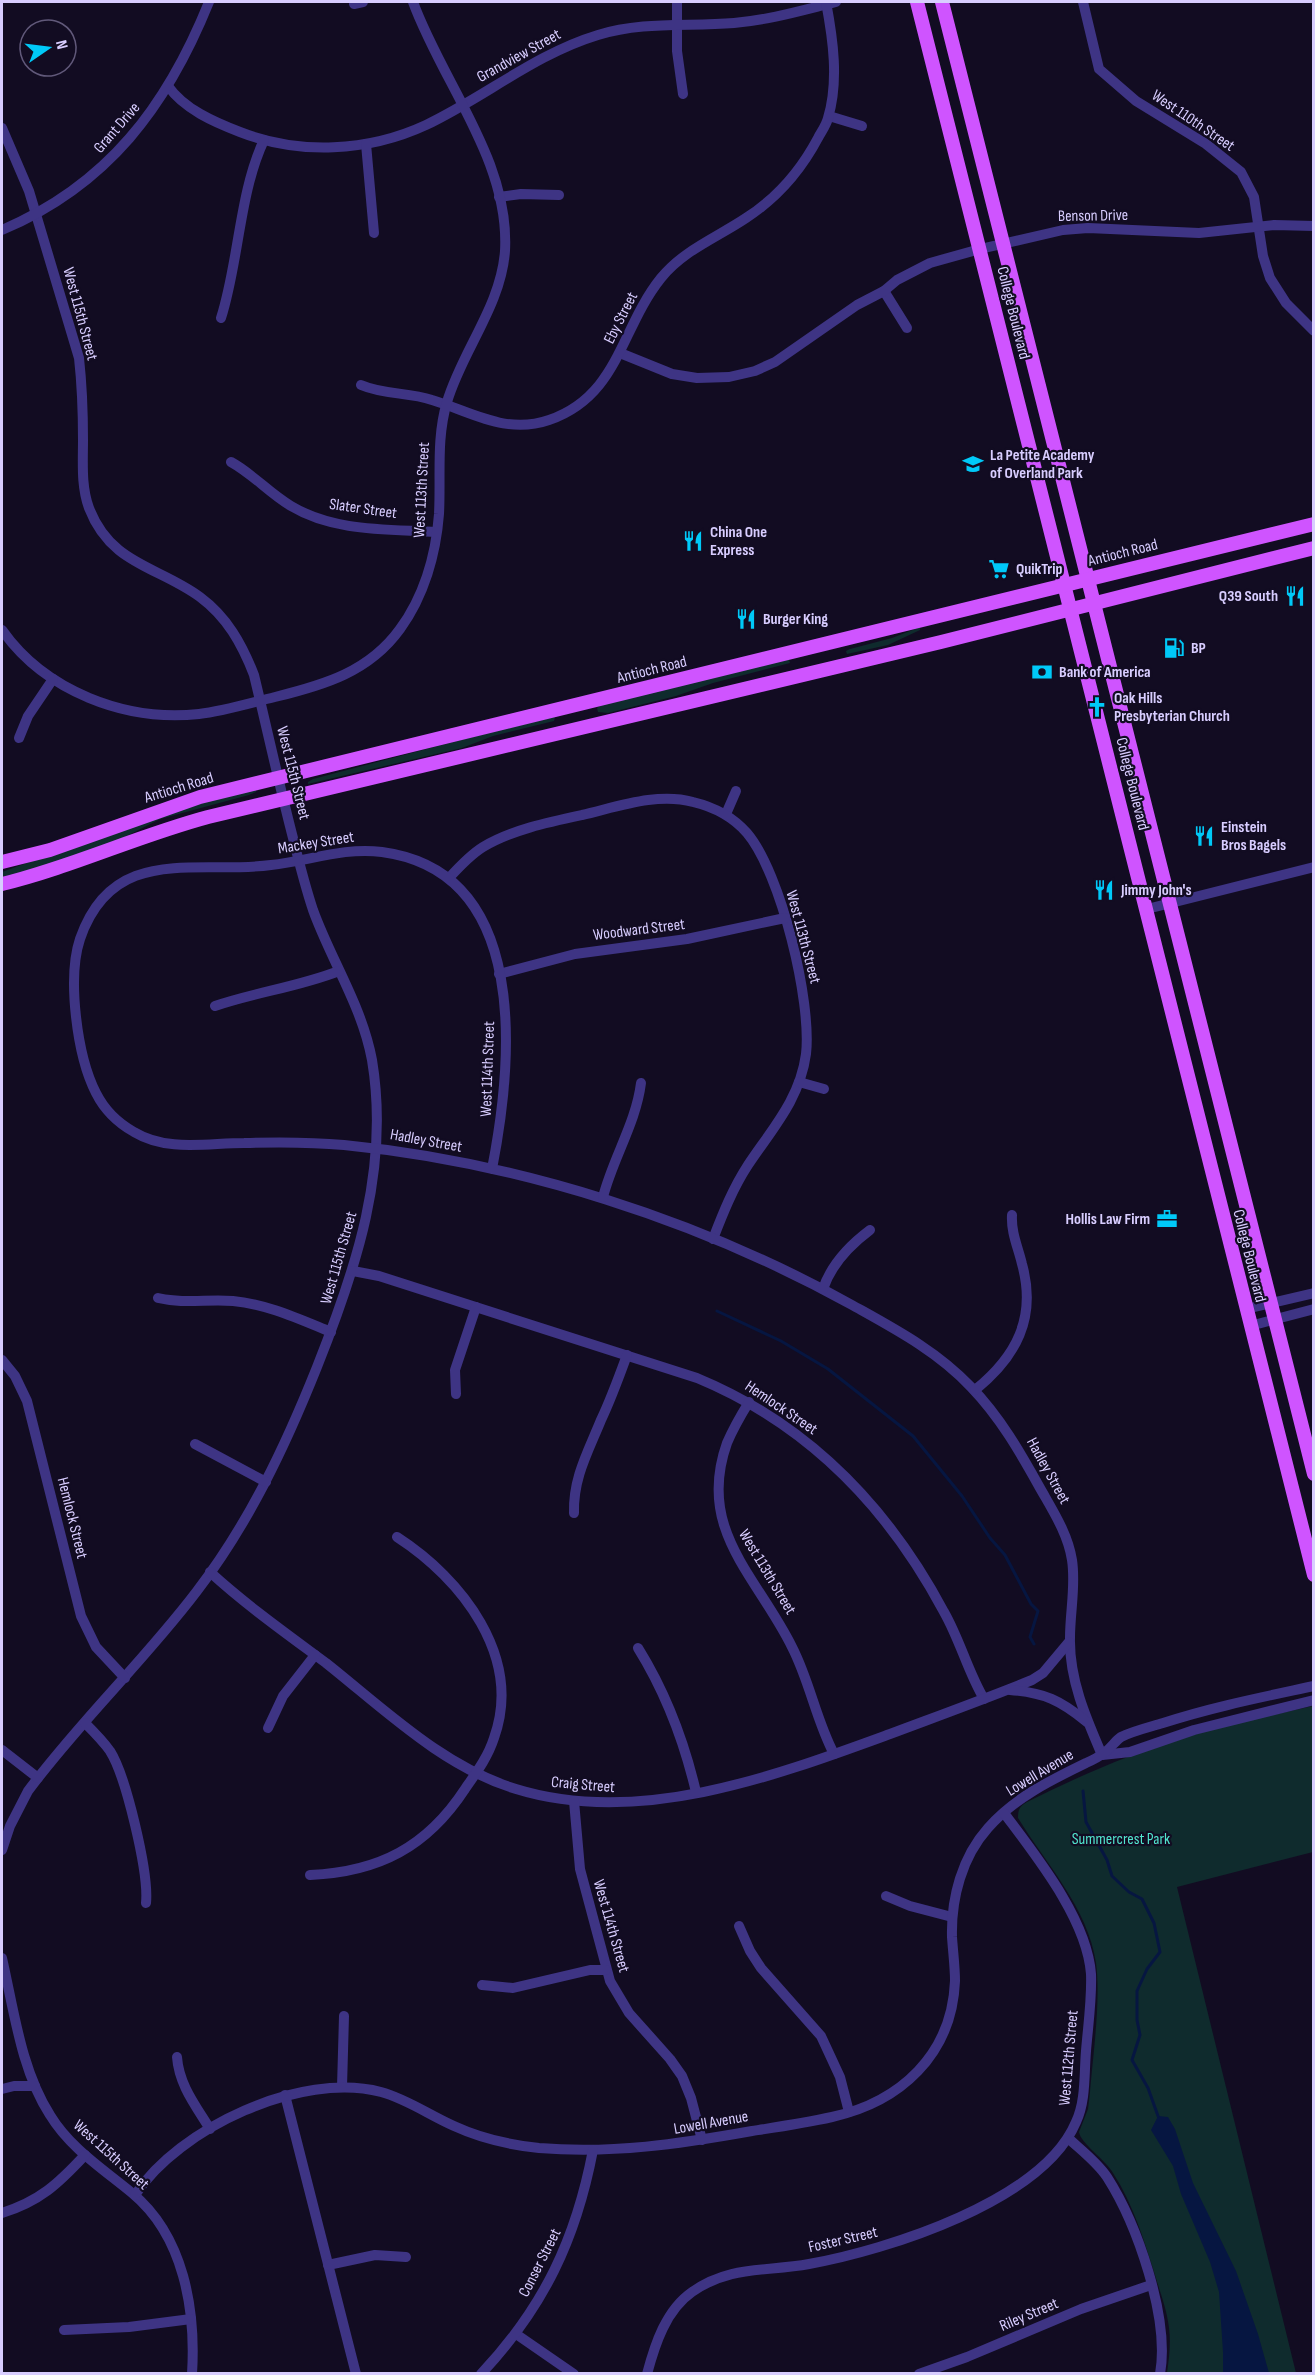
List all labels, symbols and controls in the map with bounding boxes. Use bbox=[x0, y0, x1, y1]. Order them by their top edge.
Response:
north arrow bbox=[18, 18, 78, 78]
street label: Grandview Street bbox=[474, 25, 564, 87]
text: N bbox=[51, 38, 71, 51]
street label: West 110th Street bbox=[1148, 86, 1238, 156]
street label: Grant Drive bbox=[90, 99, 144, 157]
street label: Benson Drive bbox=[1058, 206, 1128, 226]
street label: West 115th Street bbox=[58, 265, 102, 363]
street label: College Boulevard bbox=[992, 265, 1034, 361]
street label: Eby Street bbox=[600, 289, 642, 347]
street label: West 113th Street bbox=[410, 442, 434, 538]
place label: La Petite Academy of Overland Park bbox=[990, 446, 1095, 483]
school or university icon: La Petite Academy of Overland Park bbox=[961, 452, 985, 476]
street label: Slater Street bbox=[328, 495, 398, 523]
place label: China One Express bbox=[710, 523, 767, 560]
restaurant icon: China One Express bbox=[681, 529, 705, 553]
street label: Antioch Road bbox=[1085, 535, 1160, 571]
supermarket icon: QuikTrip bbox=[987, 557, 1011, 581]
place label: QuikTrip bbox=[1016, 560, 1063, 579]
restaurant icon: Q39 South bbox=[1283, 584, 1307, 608]
place label: Q39 South bbox=[1219, 587, 1278, 606]
restaurant icon: Burger King bbox=[734, 607, 758, 631]
place label: Burger King bbox=[763, 610, 828, 629]
fuel station icon: BP bbox=[1162, 636, 1186, 660]
place label: BP bbox=[1191, 639, 1206, 658]
street label: Antioch Road bbox=[614, 652, 689, 688]
bank icon: Bank of America bbox=[1030, 660, 1054, 684]
place label: Bank of America bbox=[1059, 663, 1151, 682]
place label: Oak Hills Presbyterian Church bbox=[1114, 689, 1230, 726]
church icon: Oak Hills Presbyterian Church bbox=[1085, 695, 1109, 719]
street label: West 115th Street bbox=[272, 724, 314, 822]
street label: College Boulevard bbox=[1111, 736, 1153, 832]
street label: Antioch Road bbox=[141, 769, 216, 808]
place label: Einstein Bros Bagels bbox=[1221, 818, 1286, 855]
restaurant icon: Einstein Bros Bagels bbox=[1192, 824, 1216, 848]
street label: Mackey Street bbox=[277, 828, 355, 858]
restaurant icon: Jimmy John's bbox=[1092, 878, 1116, 902]
place label: Jimmy John's bbox=[1120, 881, 1192, 900]
street label: West 113th Street bbox=[781, 888, 825, 986]
street label: Woodward Street bbox=[592, 915, 686, 945]
street label: West 114th Street bbox=[477, 1021, 499, 1117]
street label: Hadley Street bbox=[389, 1125, 464, 1157]
office icon: Hollis Law Firm bbox=[1155, 1207, 1179, 1231]
street label: College Boulevard bbox=[1228, 1208, 1270, 1304]
street label: West 115th Street bbox=[317, 1209, 361, 1306]
place label: Hollis Law Firm bbox=[1065, 1210, 1150, 1229]
street label: Hemlock Street bbox=[741, 1377, 821, 1439]
street label: Hadley Street bbox=[1022, 1435, 1074, 1508]
street label: Hemlock Street bbox=[53, 1475, 91, 1561]
street label: West 113th Street bbox=[734, 1526, 800, 1618]
street label: Lowell Avenue bbox=[1003, 1745, 1077, 1801]
street label: Craig Street bbox=[550, 1773, 616, 1797]
park label: Summercrest Park bbox=[1072, 1830, 1170, 1849]
street label: West 114th Street bbox=[589, 1877, 633, 1975]
street label: West 112th Street bbox=[1055, 2009, 1083, 2107]
street label: Lowell Avenue bbox=[672, 2107, 750, 2139]
street label: West 115th Street bbox=[69, 2116, 153, 2194]
street label: Foster Street bbox=[807, 2223, 880, 2257]
street label: Conser Street bbox=[515, 2226, 565, 2300]
street label: Riley Street bbox=[997, 2294, 1061, 2336]

